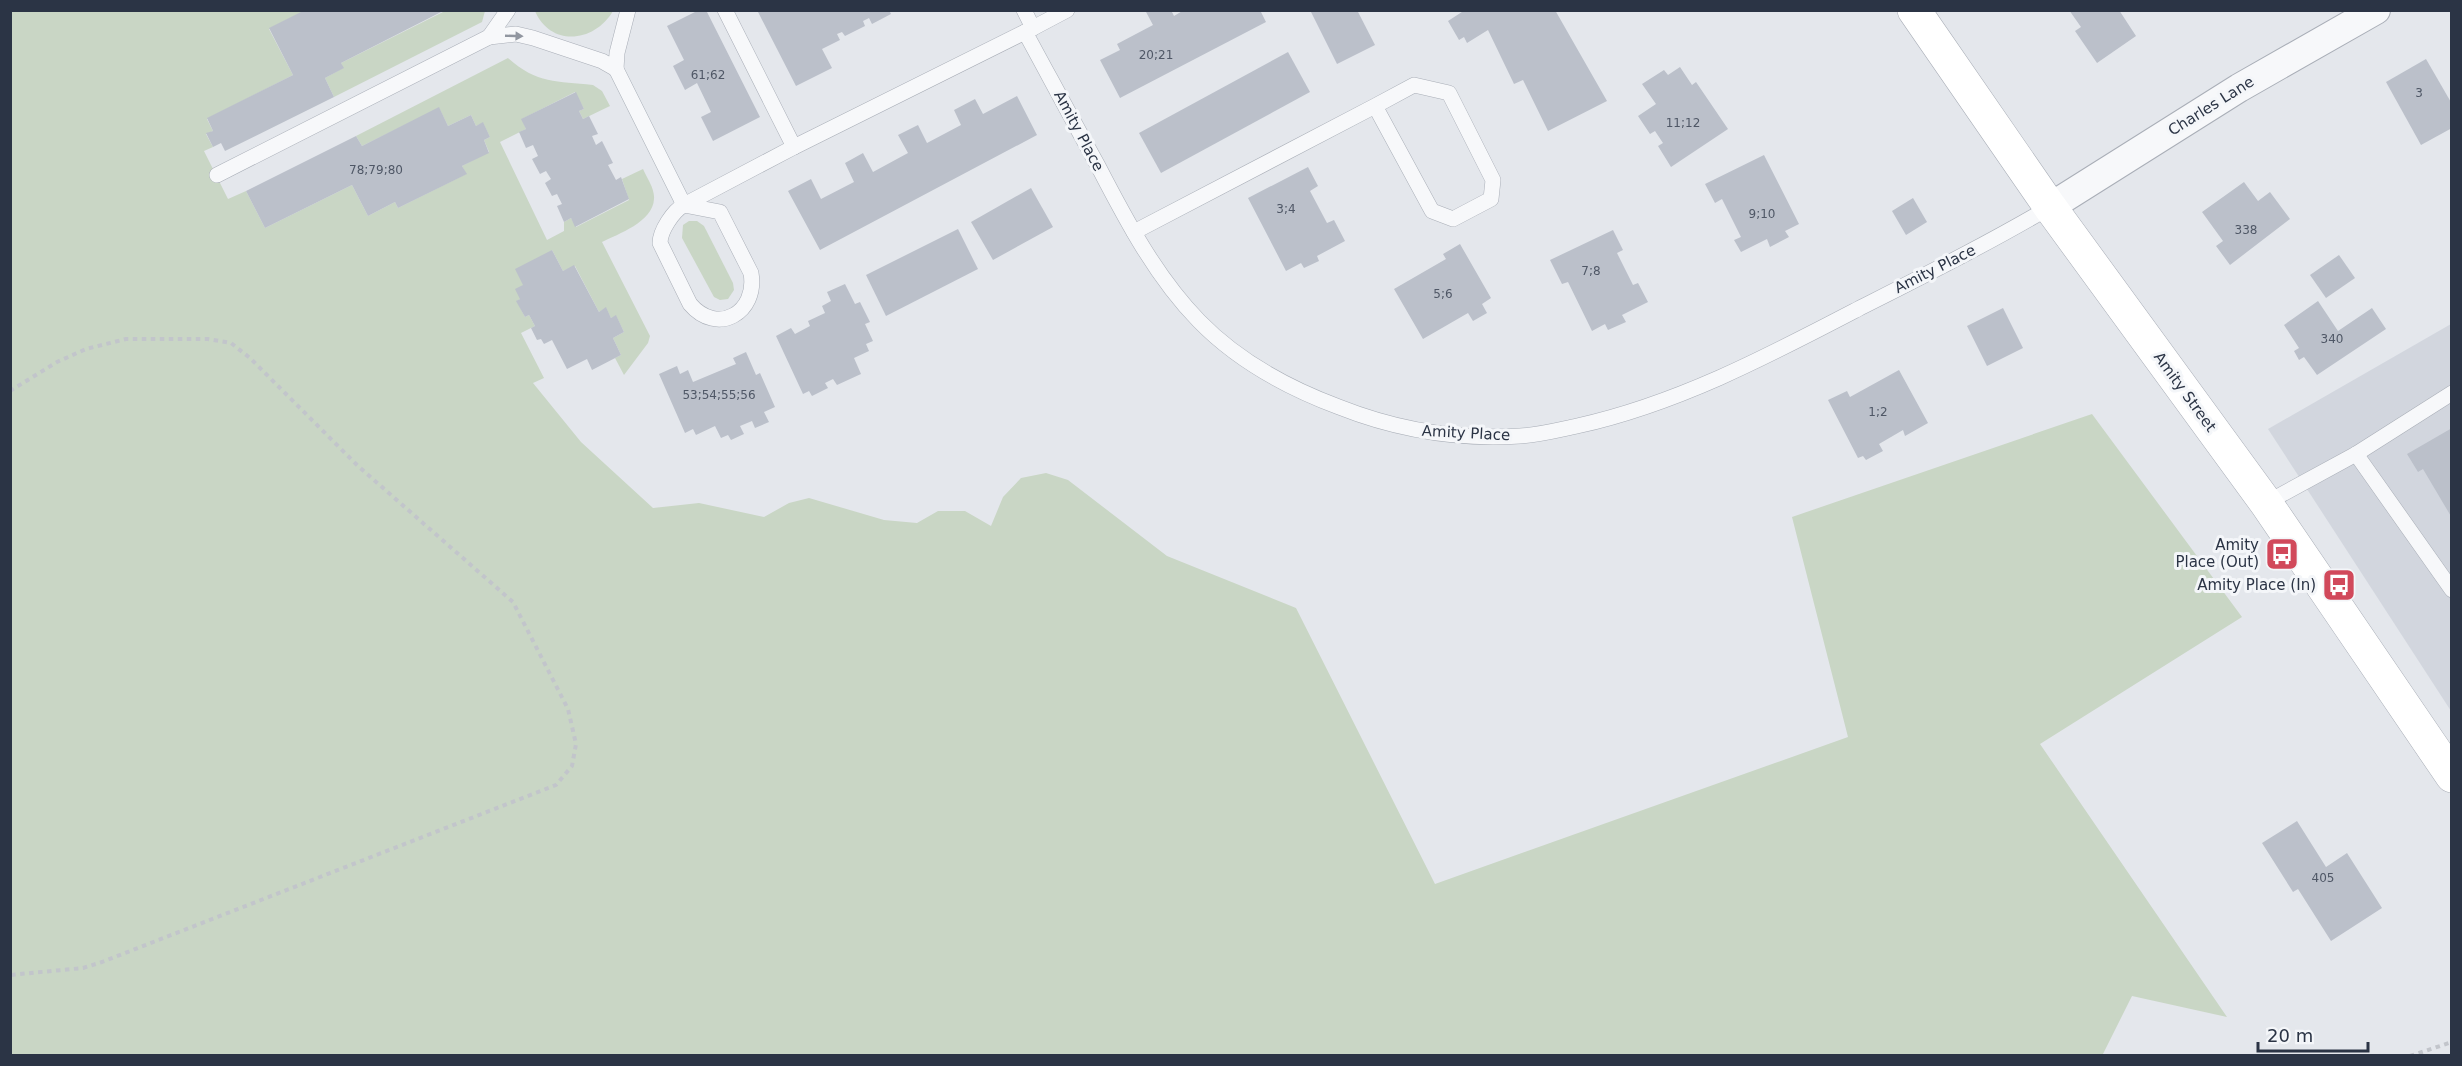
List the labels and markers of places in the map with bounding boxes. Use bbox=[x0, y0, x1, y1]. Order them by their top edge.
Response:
place label: Amity Place (Out) bbox=[2175, 536, 2259, 571]
bus stop icon: Amity Place (Out) bbox=[2264, 536, 2300, 572]
bus stop icon: Amity Place (In) bbox=[2321, 567, 2357, 603]
place label: Amity Place (In) bbox=[2197, 576, 2316, 594]

